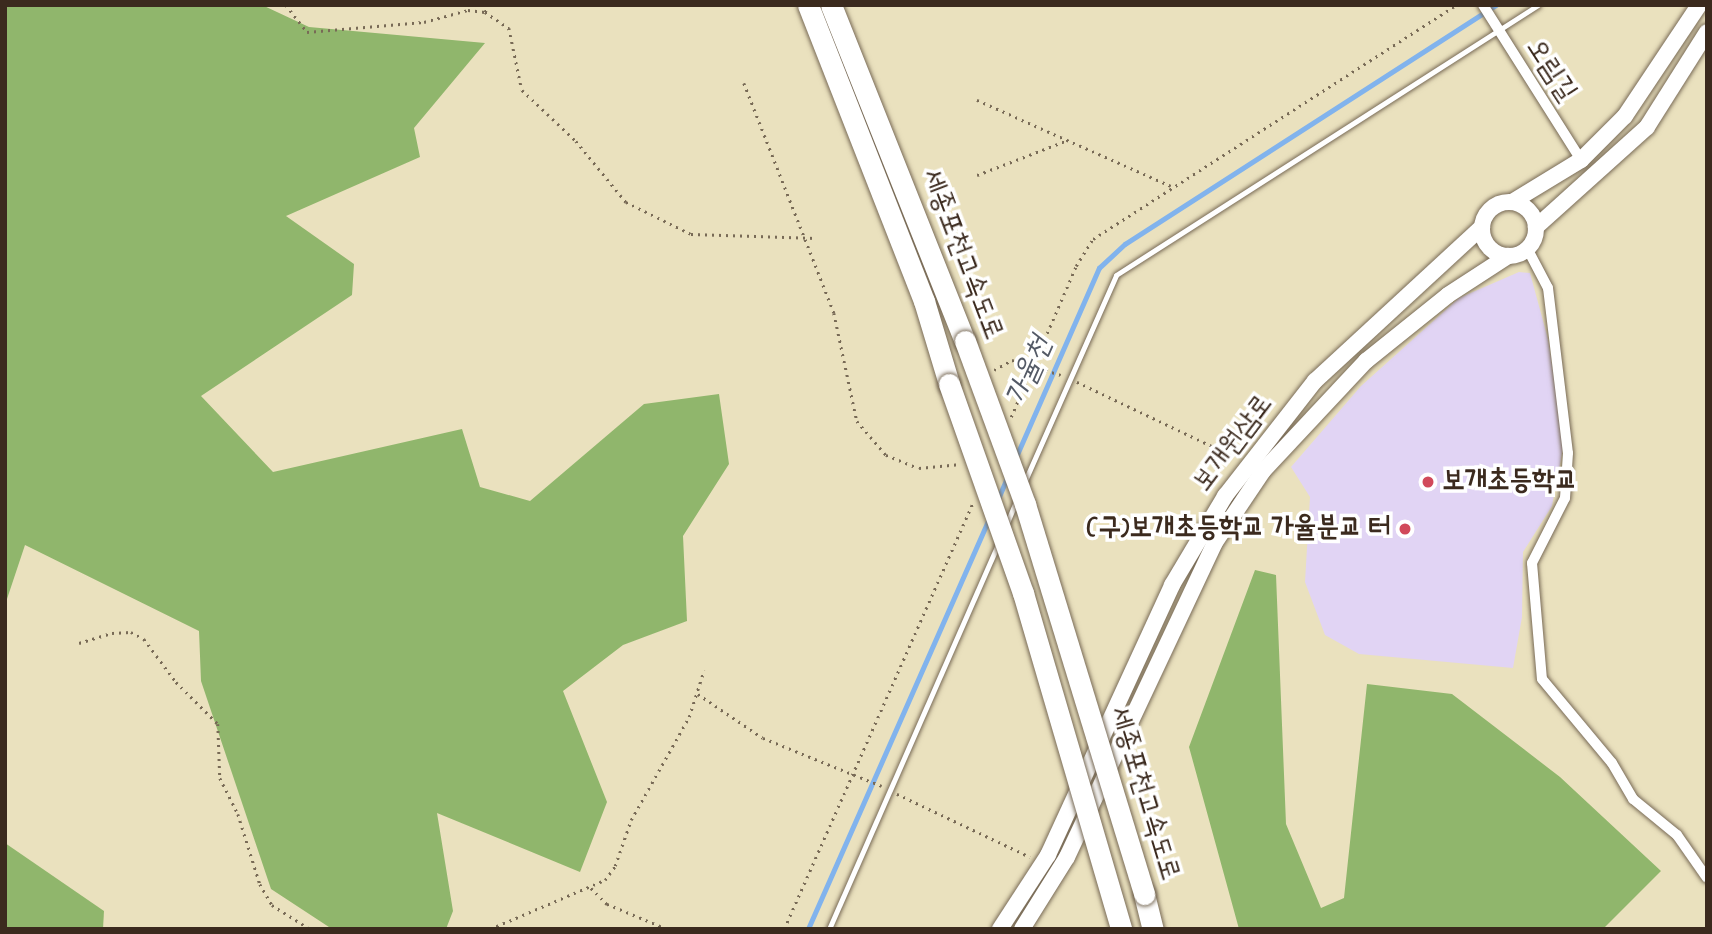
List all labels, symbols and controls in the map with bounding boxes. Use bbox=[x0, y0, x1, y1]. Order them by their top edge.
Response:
street label: 오림길 bbox=[1518, 34, 1582, 108]
street label: 세종포천고속도로 bbox=[913, 165, 1009, 345]
water label: 가율천 bbox=[999, 332, 1061, 412]
street label: 보개원삼로 bbox=[1187, 389, 1281, 499]
place label: 보개초등학교 bbox=[1442, 465, 1577, 499]
marker: 보개초등학교 bbox=[1420, 474, 1436, 490]
place label: (구)보개초등학교 가율분교 터 bbox=[1087, 512, 1391, 546]
marker: (구)보개초등학교 가율분교 터 bbox=[1397, 521, 1413, 537]
street label: 세종포천고속도로 bbox=[1101, 703, 1185, 885]

